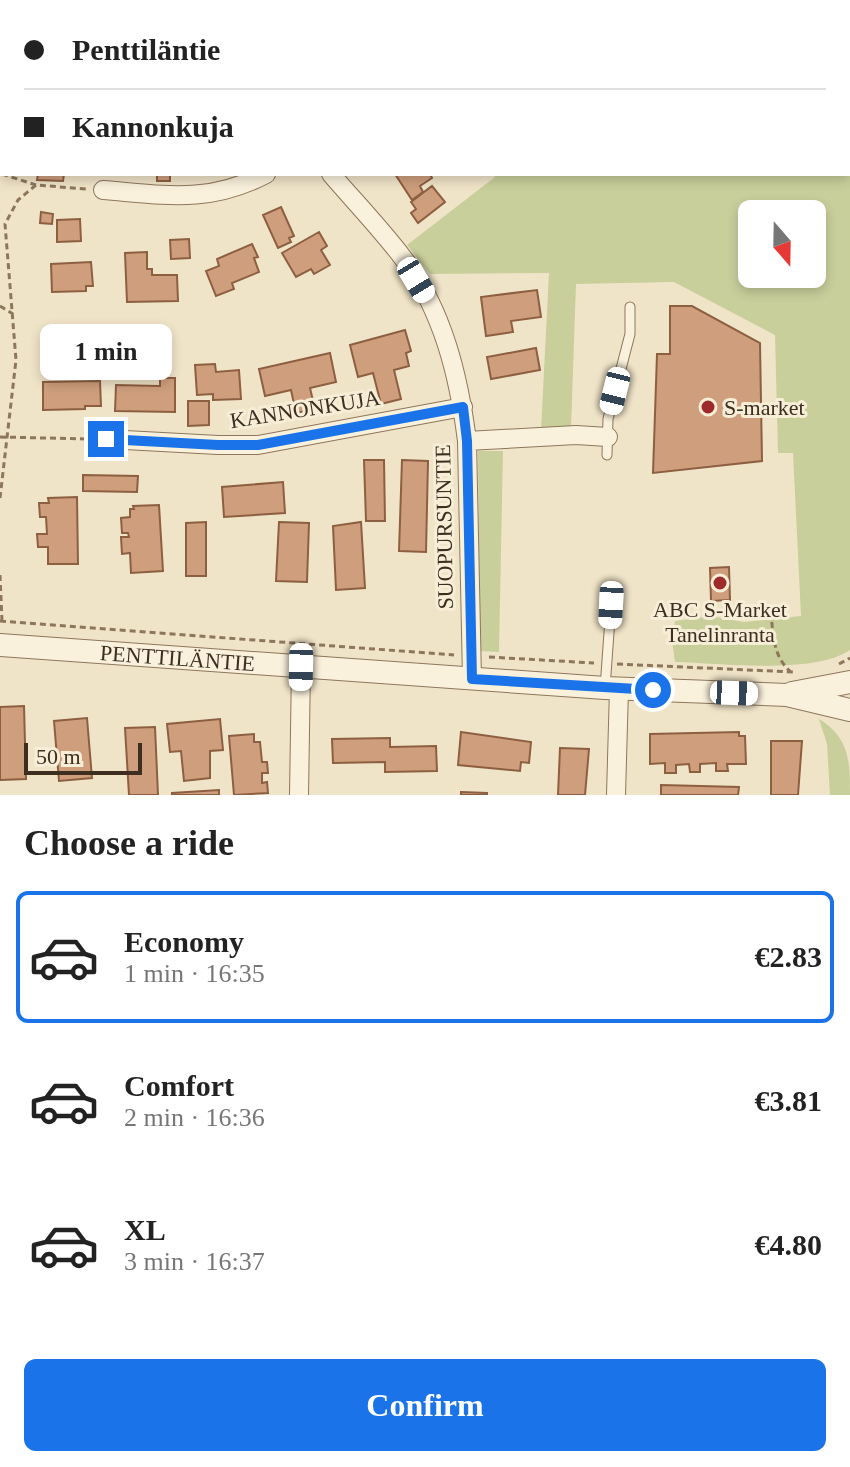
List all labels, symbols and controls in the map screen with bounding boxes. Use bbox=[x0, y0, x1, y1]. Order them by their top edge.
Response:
text: Penttiläntie bbox=[72, 33, 220, 66]
text: Kannonkuja bbox=[72, 110, 234, 143]
north arrow bbox=[738, 200, 826, 288]
map controls bbox=[738, 200, 826, 288]
car bbox=[393, 253, 439, 307]
callout: 1 min bbox=[40, 323, 172, 379]
text: 1 min bbox=[75, 337, 137, 366]
car bbox=[598, 365, 632, 417]
street label: KANNONKUJA bbox=[228, 385, 382, 433]
place label: S-market bbox=[724, 395, 805, 420]
marker: S-market bbox=[699, 398, 717, 416]
route end bbox=[88, 421, 124, 457]
street label: SUOPURSUNTIE bbox=[430, 444, 458, 610]
marker: ABC S-Market Tanelinranta bbox=[711, 574, 729, 592]
car bbox=[598, 580, 624, 630]
place label: ABC S-Market Tanelinranta bbox=[653, 597, 787, 647]
street label: PENTTILÄNTIE bbox=[99, 640, 256, 676]
car bbox=[289, 643, 313, 691]
route start bbox=[635, 672, 671, 708]
car bbox=[710, 680, 758, 706]
scale bar bbox=[24, 739, 142, 775]
text: 50 m bbox=[36, 744, 81, 769]
text: Choose a ride bbox=[24, 823, 234, 863]
icon: car bbox=[28, 921, 100, 993]
text: Economy bbox=[124, 925, 244, 958]
text: €2.83 bbox=[755, 940, 822, 973]
text: 1 min · 16:35 bbox=[124, 959, 265, 988]
icon: car bbox=[28, 1065, 100, 1137]
text: Comfort bbox=[124, 1069, 234, 1102]
text: €3.81 bbox=[755, 1084, 822, 1117]
text: 2 min · 16:36 bbox=[124, 1103, 265, 1132]
icon: car bbox=[28, 1209, 100, 1281]
text: XL bbox=[124, 1213, 166, 1246]
text: €4.80 bbox=[755, 1228, 822, 1261]
text: 3 min · 16:37 bbox=[124, 1247, 265, 1276]
button: Confirm bbox=[24, 1359, 826, 1451]

